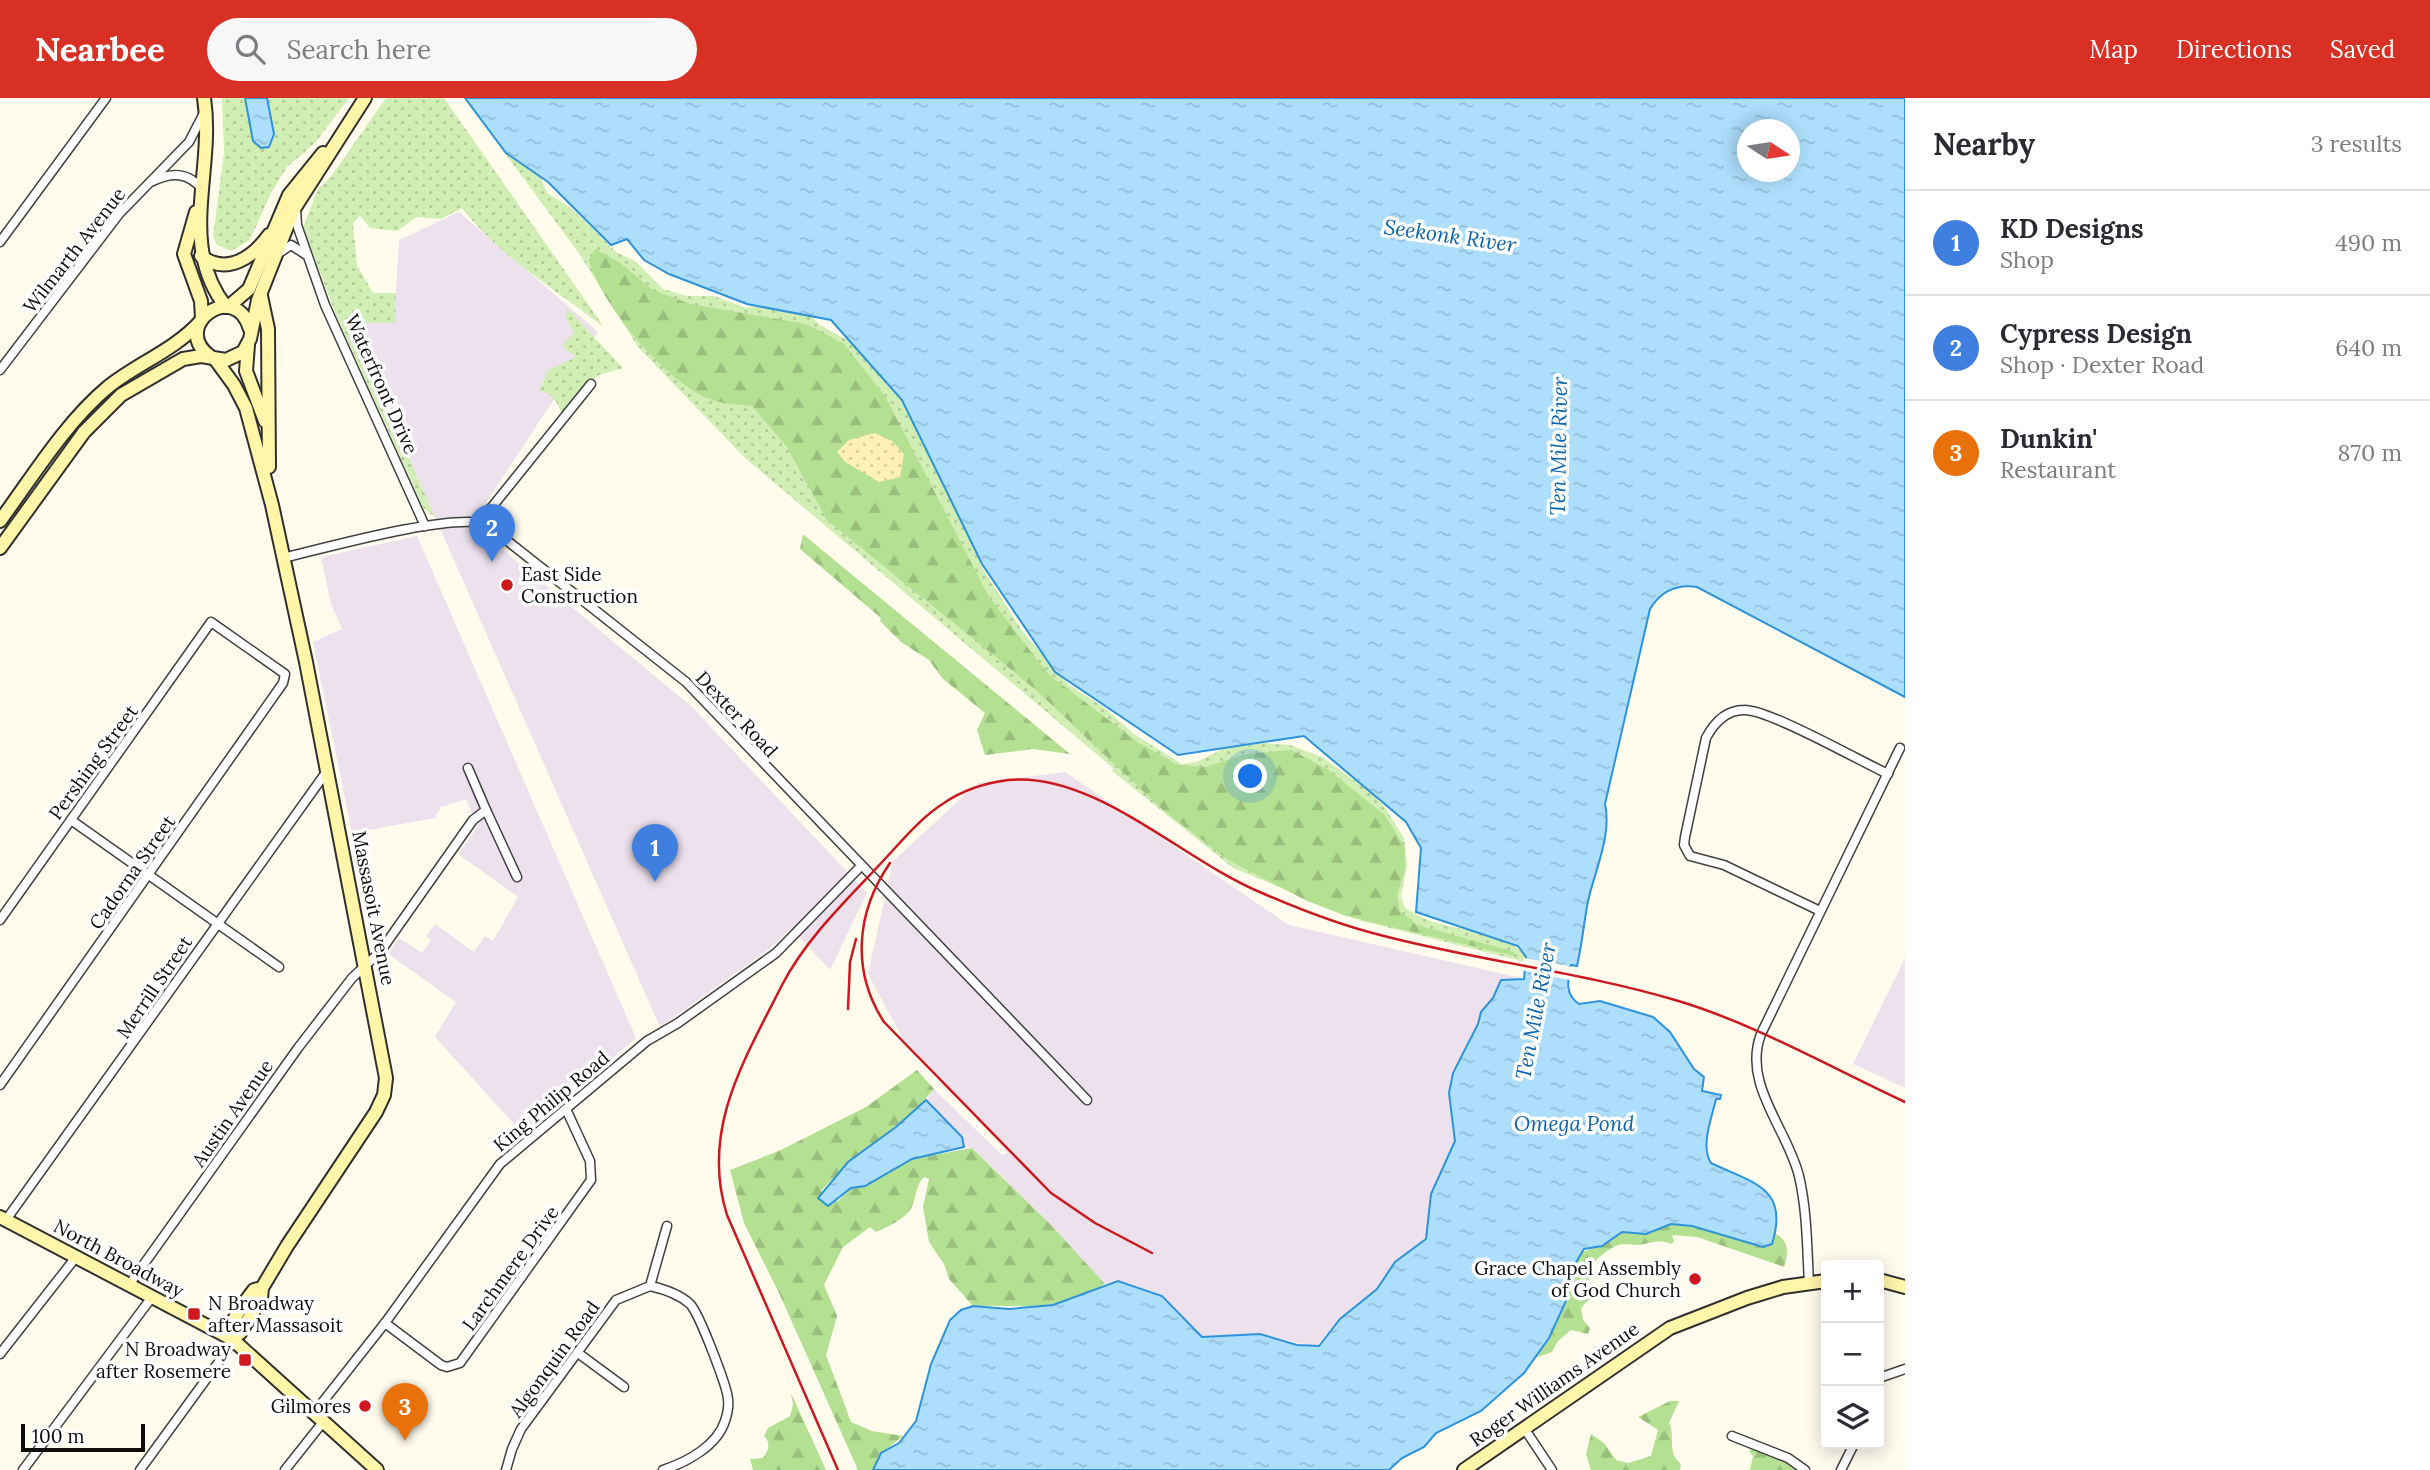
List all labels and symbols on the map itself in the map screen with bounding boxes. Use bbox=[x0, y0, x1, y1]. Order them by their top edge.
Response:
north arrow bbox=[1737, 119, 1800, 182]
street label: Wilmarth Avenue bbox=[18, 183, 130, 317]
water label: Seekonk River bbox=[1382, 213, 1519, 258]
street label: Waterfront Drive bbox=[340, 310, 424, 458]
water label: Ten Mile River bbox=[1544, 376, 1573, 516]
pin: 2 bbox=[469, 504, 515, 562]
place label: East Side Construction bbox=[521, 562, 638, 608]
marker: East Side Construction bbox=[499, 577, 515, 593]
street label: Dexter Road bbox=[691, 666, 783, 762]
street label: Pershing Street bbox=[43, 699, 143, 824]
your location bbox=[1233, 759, 1267, 793]
street label: Cadorna Street bbox=[84, 810, 181, 934]
pin: 1 bbox=[632, 824, 678, 882]
street label: Massasoit Avenue bbox=[347, 829, 401, 987]
street label: Merrill Street bbox=[111, 931, 197, 1043]
water label: Ten Mile River bbox=[1509, 940, 1562, 1082]
street label: King Philip Road bbox=[488, 1045, 614, 1157]
street label: Austin Avenue bbox=[186, 1055, 278, 1172]
water label: Omega Pond bbox=[1514, 1110, 1635, 1137]
street label: Larchmere Drive bbox=[457, 1201, 563, 1335]
street label: North Broadway bbox=[50, 1214, 188, 1302]
place label: Grace Chapel Assembly of God Church bbox=[1474, 1256, 1681, 1302]
marker: Grace Chapel Assembly of God Church bbox=[1687, 1271, 1703, 1287]
place label: N Broadway after Massasoit bbox=[208, 1291, 344, 1337]
street label: Algonquin Road bbox=[503, 1296, 604, 1423]
marker: N Broadway after Massasoit bbox=[186, 1306, 202, 1322]
street label: Roger Williams Avenue bbox=[1465, 1316, 1643, 1452]
place label: N Broadway after Rosemere bbox=[96, 1337, 231, 1383]
marker: N Broadway after Rosemere bbox=[237, 1352, 253, 1368]
pin: 3 bbox=[382, 1383, 428, 1441]
place label: Gilmores bbox=[271, 1394, 351, 1418]
marker: Gilmores bbox=[357, 1398, 373, 1414]
scale bar bbox=[21, 1421, 145, 1453]

